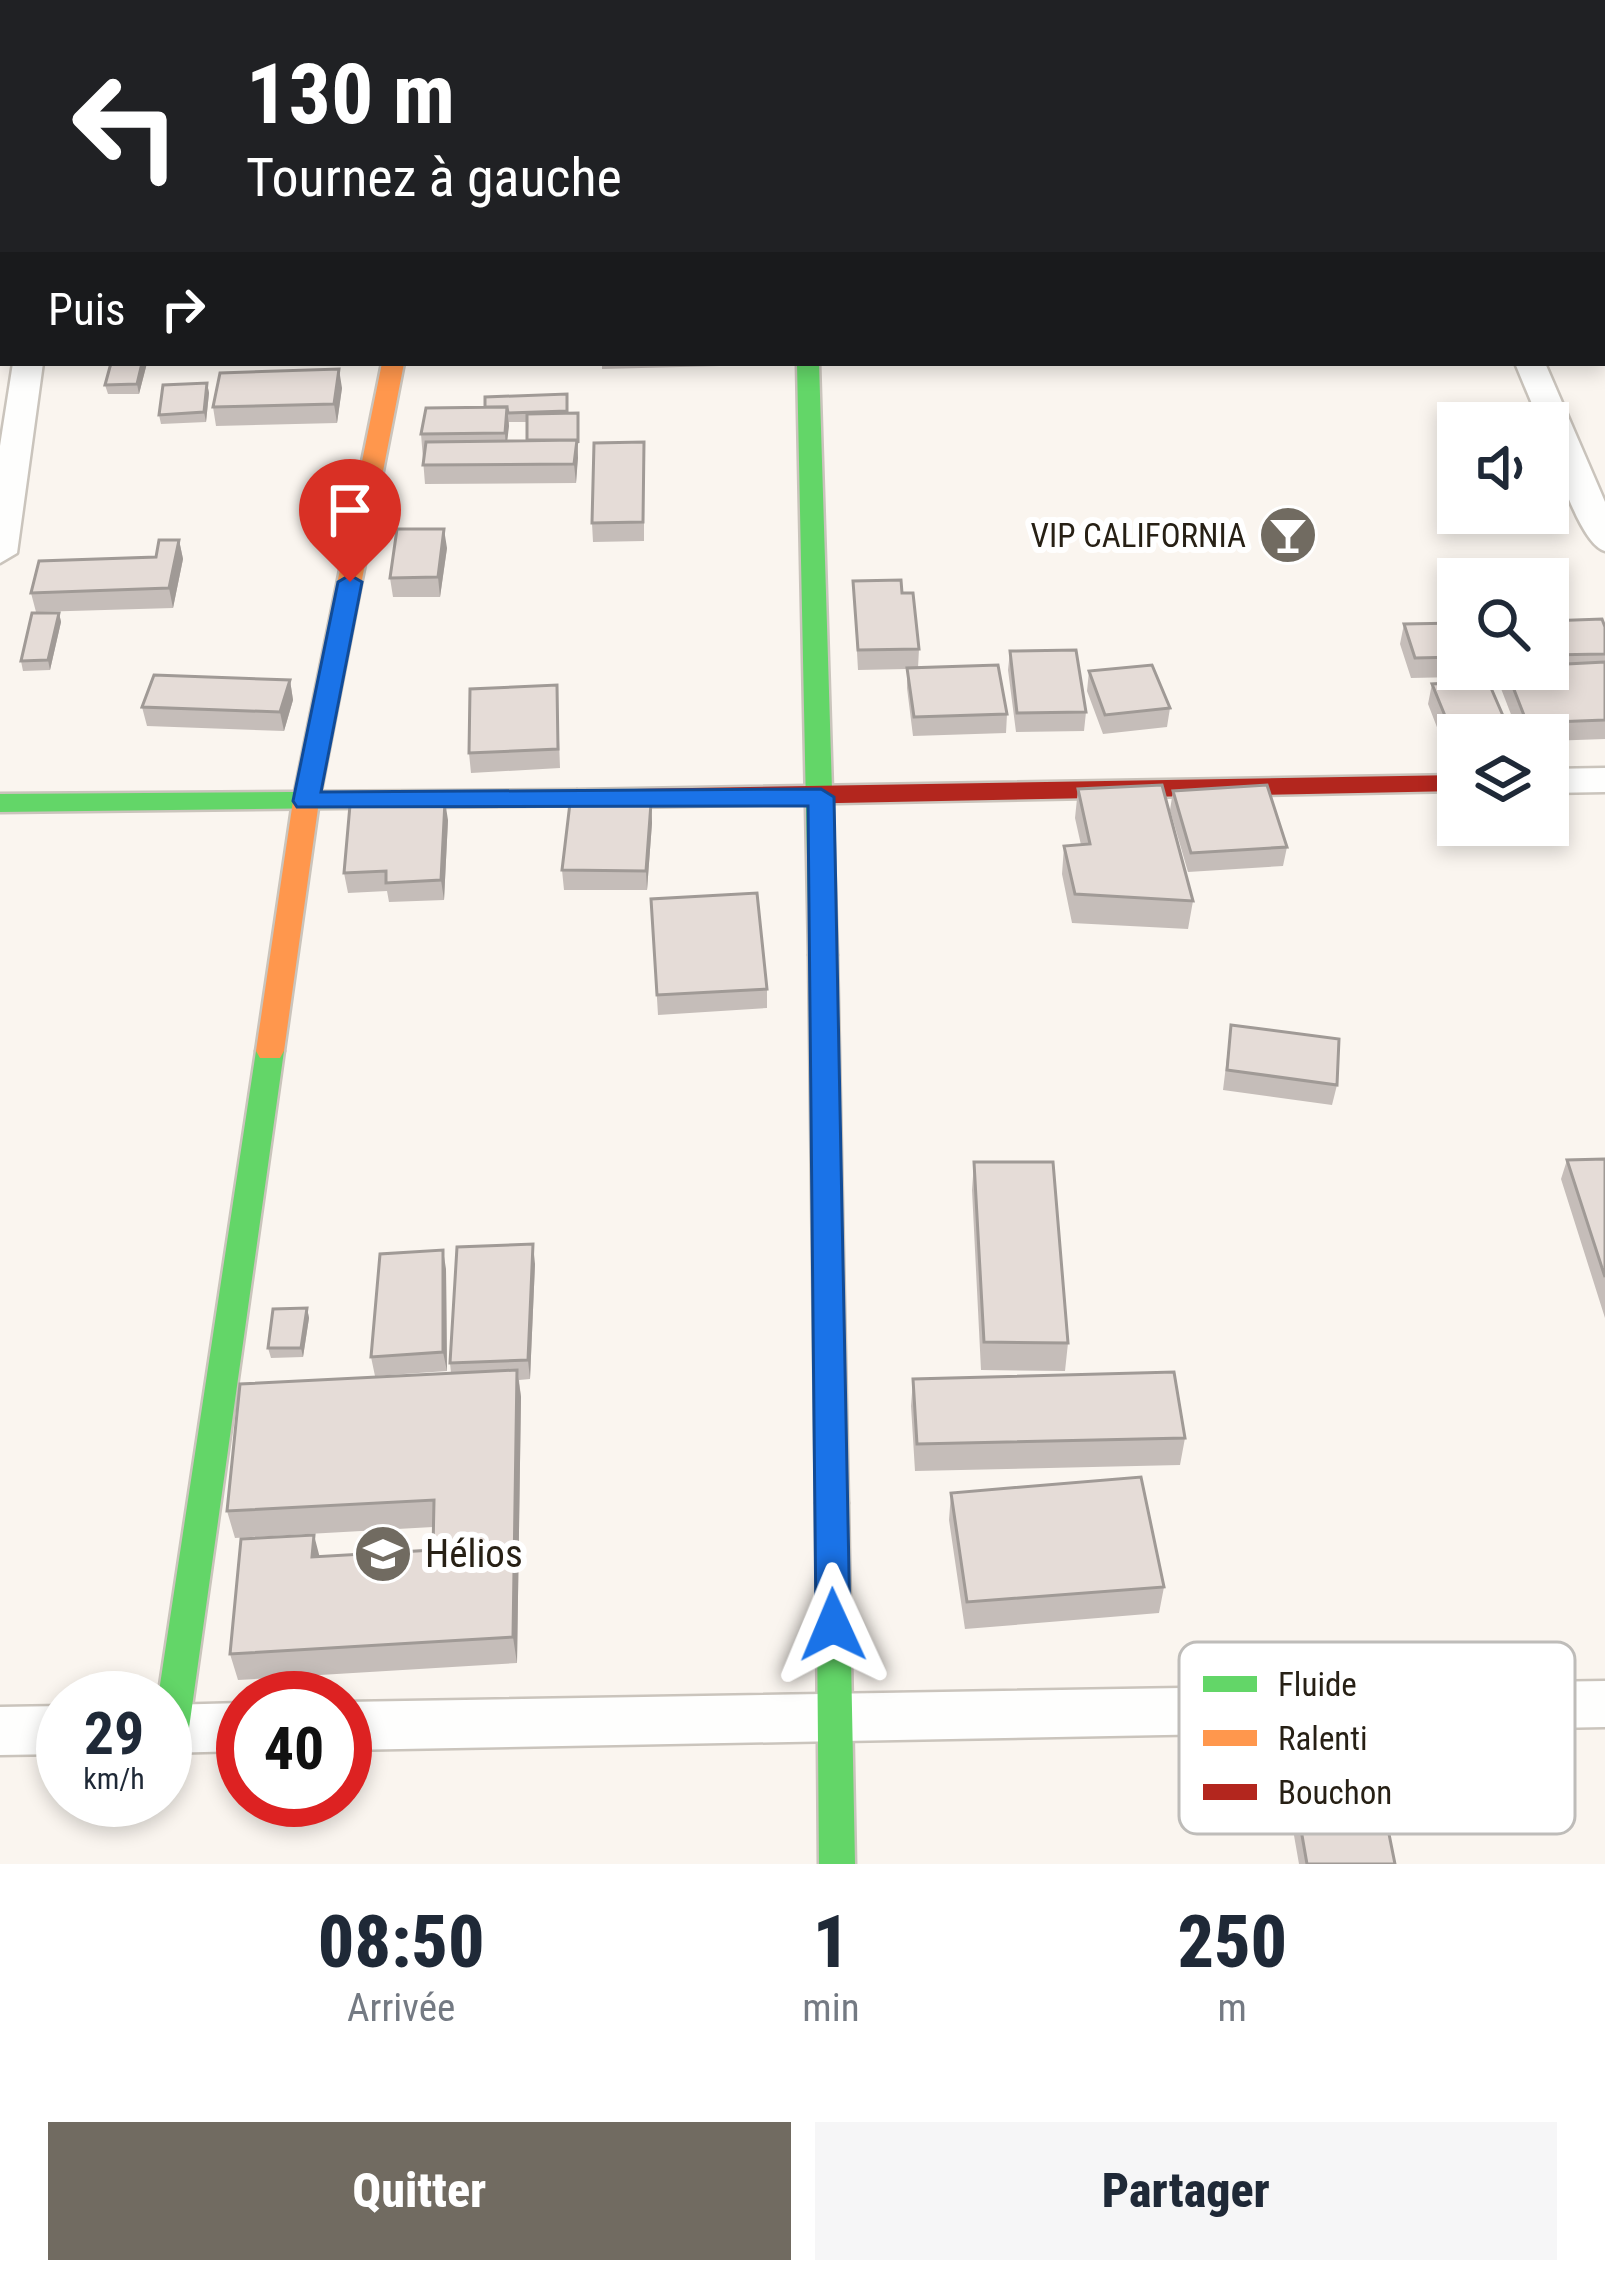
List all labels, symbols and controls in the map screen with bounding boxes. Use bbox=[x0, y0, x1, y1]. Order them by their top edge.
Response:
text: 130 m bbox=[246, 45, 455, 144]
icon: left bbox=[48, 48, 204, 204]
text: Tournez à gauche bbox=[246, 146, 622, 209]
icon: right bbox=[150, 276, 216, 342]
text: Puis bbox=[48, 283, 126, 336]
map controls bbox=[1437, 402, 1569, 846]
button: sound bbox=[1437, 402, 1569, 534]
pin bbox=[299, 459, 401, 582]
icon: arrive bbox=[317, 477, 383, 543]
bar icon: VIP CALIFORNIA bbox=[1257, 504, 1319, 566]
place label: VIP CALIFORNIA bbox=[1030, 516, 1246, 555]
button: search bbox=[1437, 558, 1569, 690]
button: layers bbox=[1437, 714, 1569, 846]
school or university icon: Hélios bbox=[352, 1523, 414, 1585]
place label: Hélios bbox=[425, 1531, 523, 1577]
position arrow bbox=[770, 1562, 896, 1688]
legend bbox=[1179, 1642, 1575, 1834]
text: Fluide bbox=[1278, 1665, 1357, 1704]
speed limit sign: 40 bbox=[216, 1671, 372, 1827]
text: 29 bbox=[84, 1698, 144, 1769]
text: Ralenti bbox=[1278, 1719, 1368, 1758]
text: km/h bbox=[83, 1761, 145, 1796]
text: Bouchon bbox=[1278, 1773, 1392, 1812]
text: 08:50 bbox=[318, 1900, 485, 1985]
text: 1 bbox=[813, 1900, 849, 1985]
text: 250 bbox=[1177, 1900, 1287, 1985]
text: Arrivée bbox=[347, 1985, 455, 2031]
text: min bbox=[802, 1985, 860, 2031]
text: m bbox=[1218, 1985, 1247, 2031]
button: Quitter bbox=[48, 2122, 791, 2260]
button: Partager bbox=[815, 2122, 1557, 2260]

